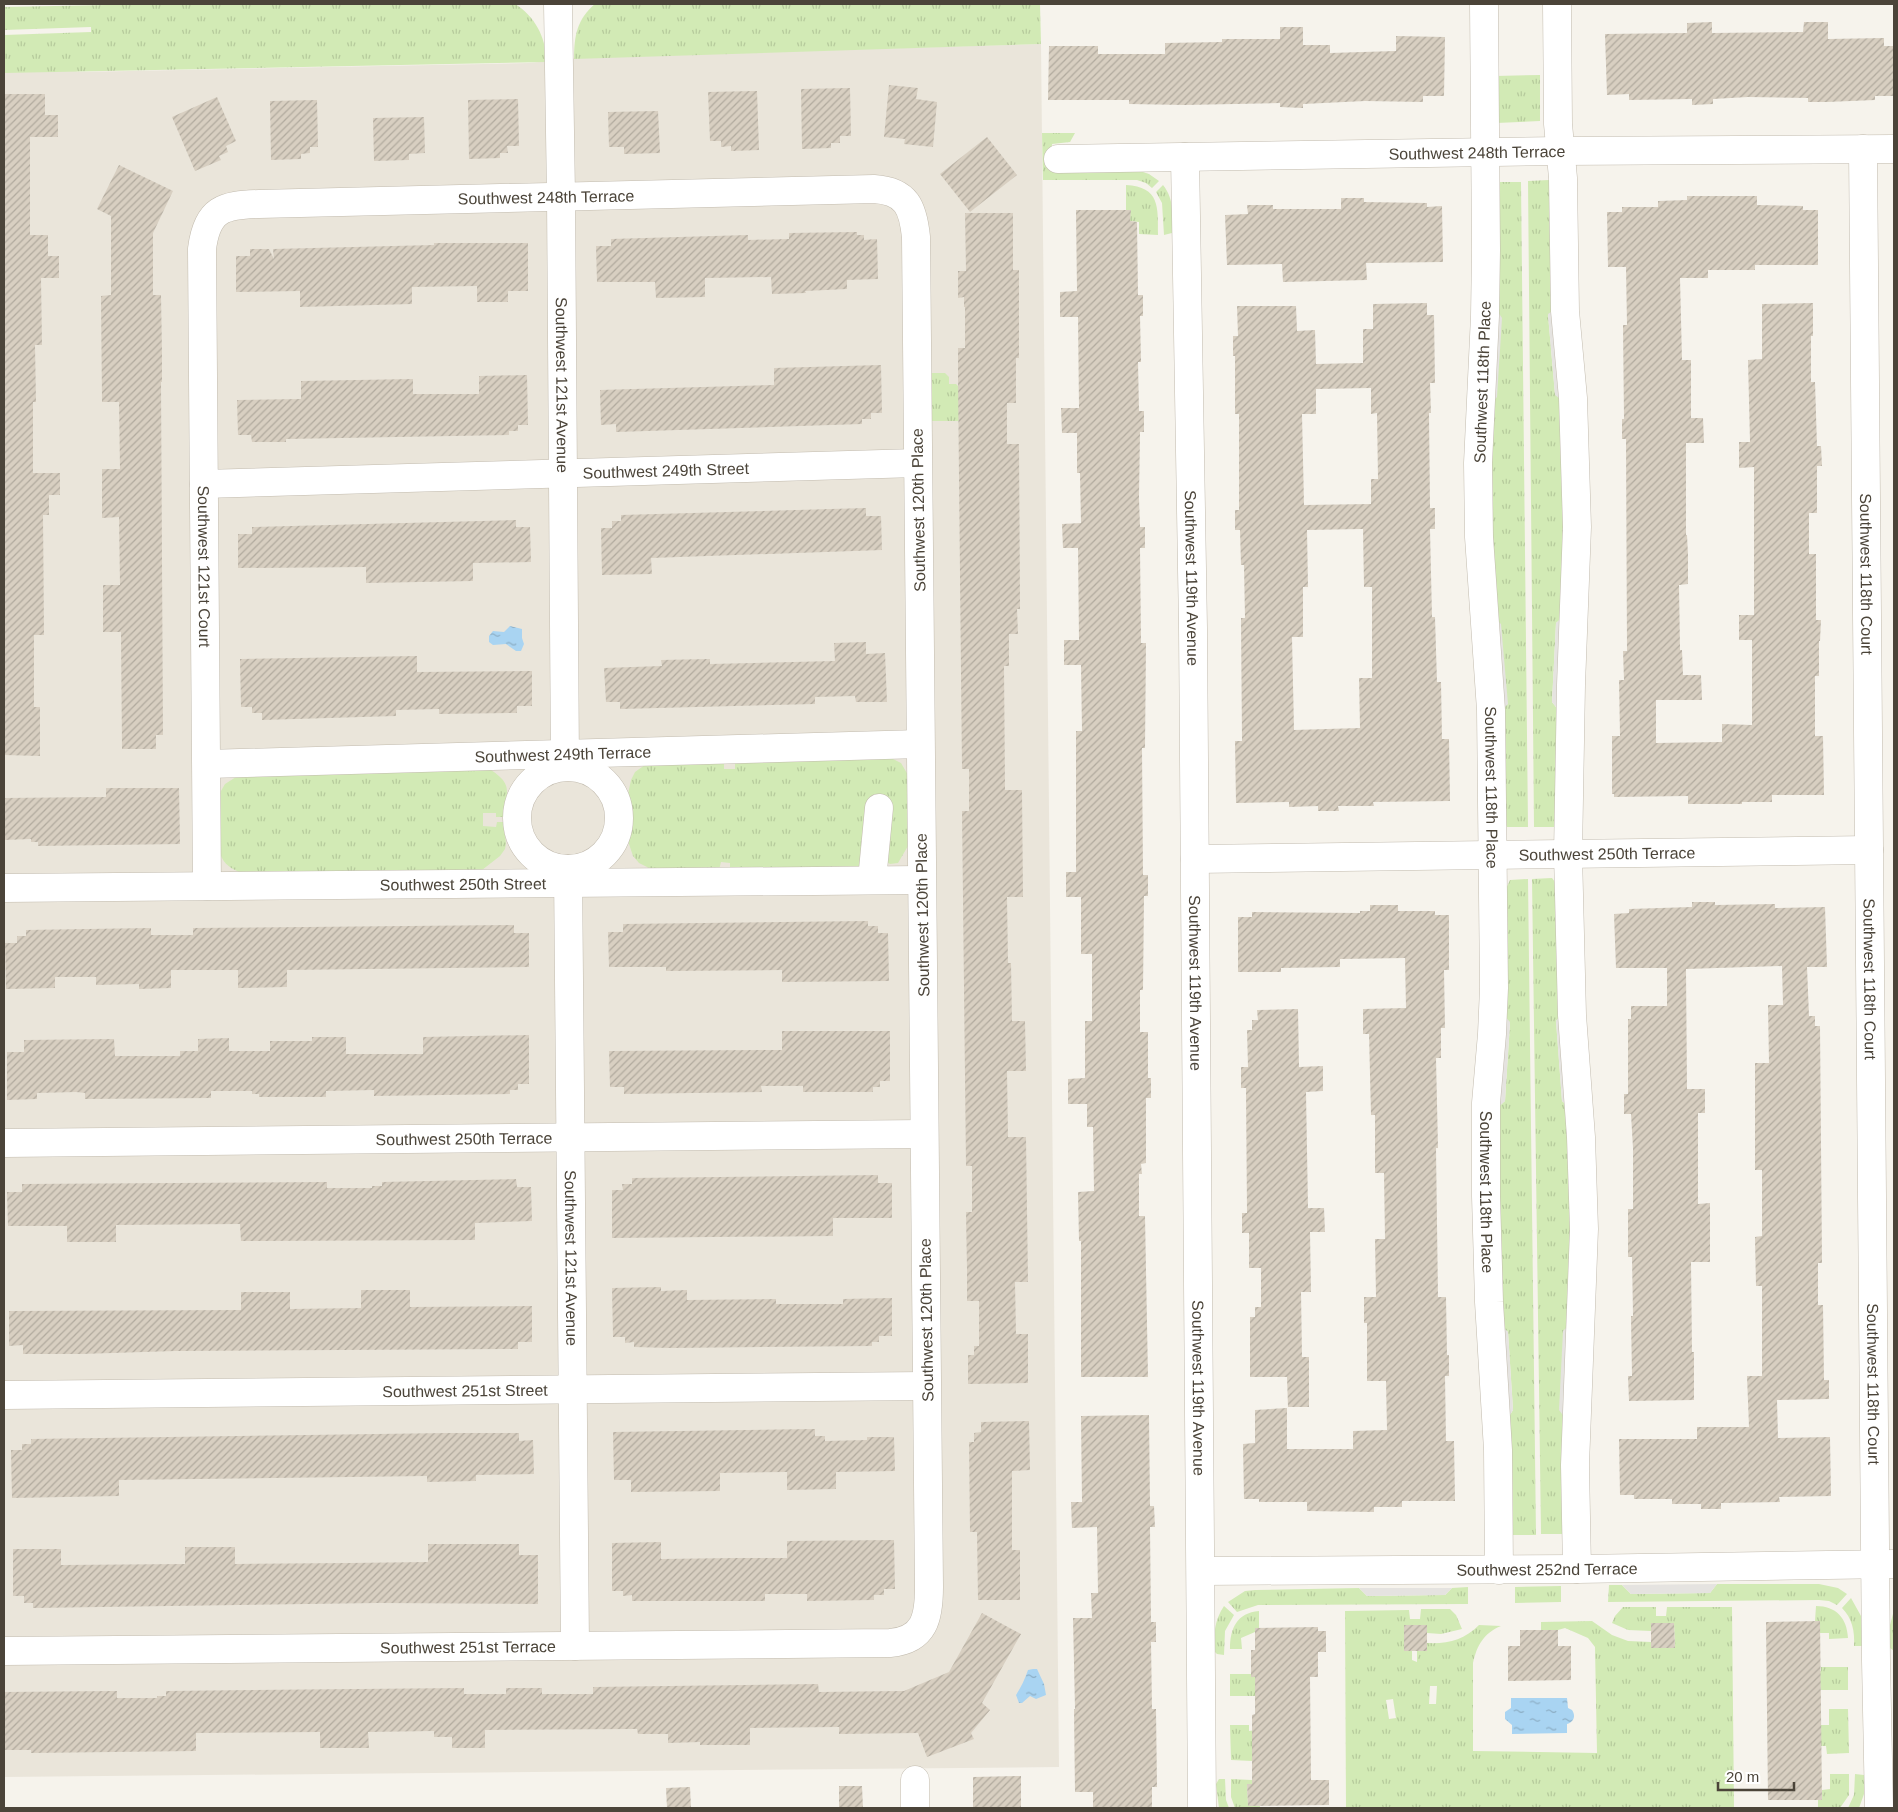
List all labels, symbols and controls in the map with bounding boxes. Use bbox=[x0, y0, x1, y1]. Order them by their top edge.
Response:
street label: Southwest 248th Terrace bbox=[1388, 143, 1565, 163]
street label: Southwest 248th Terrace bbox=[458, 187, 635, 208]
street label: Southwest 121st Avenue bbox=[553, 297, 571, 473]
street label: Southwest 118th Place bbox=[1471, 300, 1494, 464]
street label: Southwest 120th Place bbox=[909, 428, 928, 592]
street label: Southwest 249th Street bbox=[582, 460, 750, 482]
street label: Southwest 121st Court bbox=[195, 485, 213, 648]
street label: Southwest 119th Avenue bbox=[1182, 490, 1201, 666]
street label: Southwest 118th Court bbox=[1857, 493, 1875, 655]
street label: Southwest 118th Place bbox=[1482, 706, 1501, 869]
street label: Southwest 249th Terrace bbox=[474, 744, 652, 765]
street label: Southwest 120th Place bbox=[913, 833, 932, 997]
street label: Southwest 250th Terrace bbox=[1518, 844, 1696, 864]
street label: Southwest 250th Street bbox=[380, 875, 547, 894]
street label: Southwest 119th Avenue bbox=[1186, 895, 1204, 1071]
street label: Southwest 118th Court bbox=[1860, 898, 1879, 1060]
street label: Southwest 118th Place bbox=[1477, 1111, 1496, 1274]
street label: Southwest 250th Terrace bbox=[375, 1130, 553, 1148]
street label: Southwest 121st Avenue bbox=[562, 1170, 580, 1346]
street label: Southwest 120th Place bbox=[917, 1238, 936, 1402]
street label: Southwest 119th Avenue bbox=[1189, 1300, 1207, 1476]
street label: Southwest 118th Court bbox=[1864, 1303, 1882, 1465]
street label: Southwest 251st Street bbox=[382, 1382, 548, 1400]
street label: Southwest 252nd Terrace bbox=[1456, 1560, 1638, 1579]
street label: Southwest 251st Terrace bbox=[380, 1638, 556, 1657]
scale bar bbox=[1718, 1760, 1794, 1792]
text: 20 m bbox=[1726, 1768, 1759, 1785]

